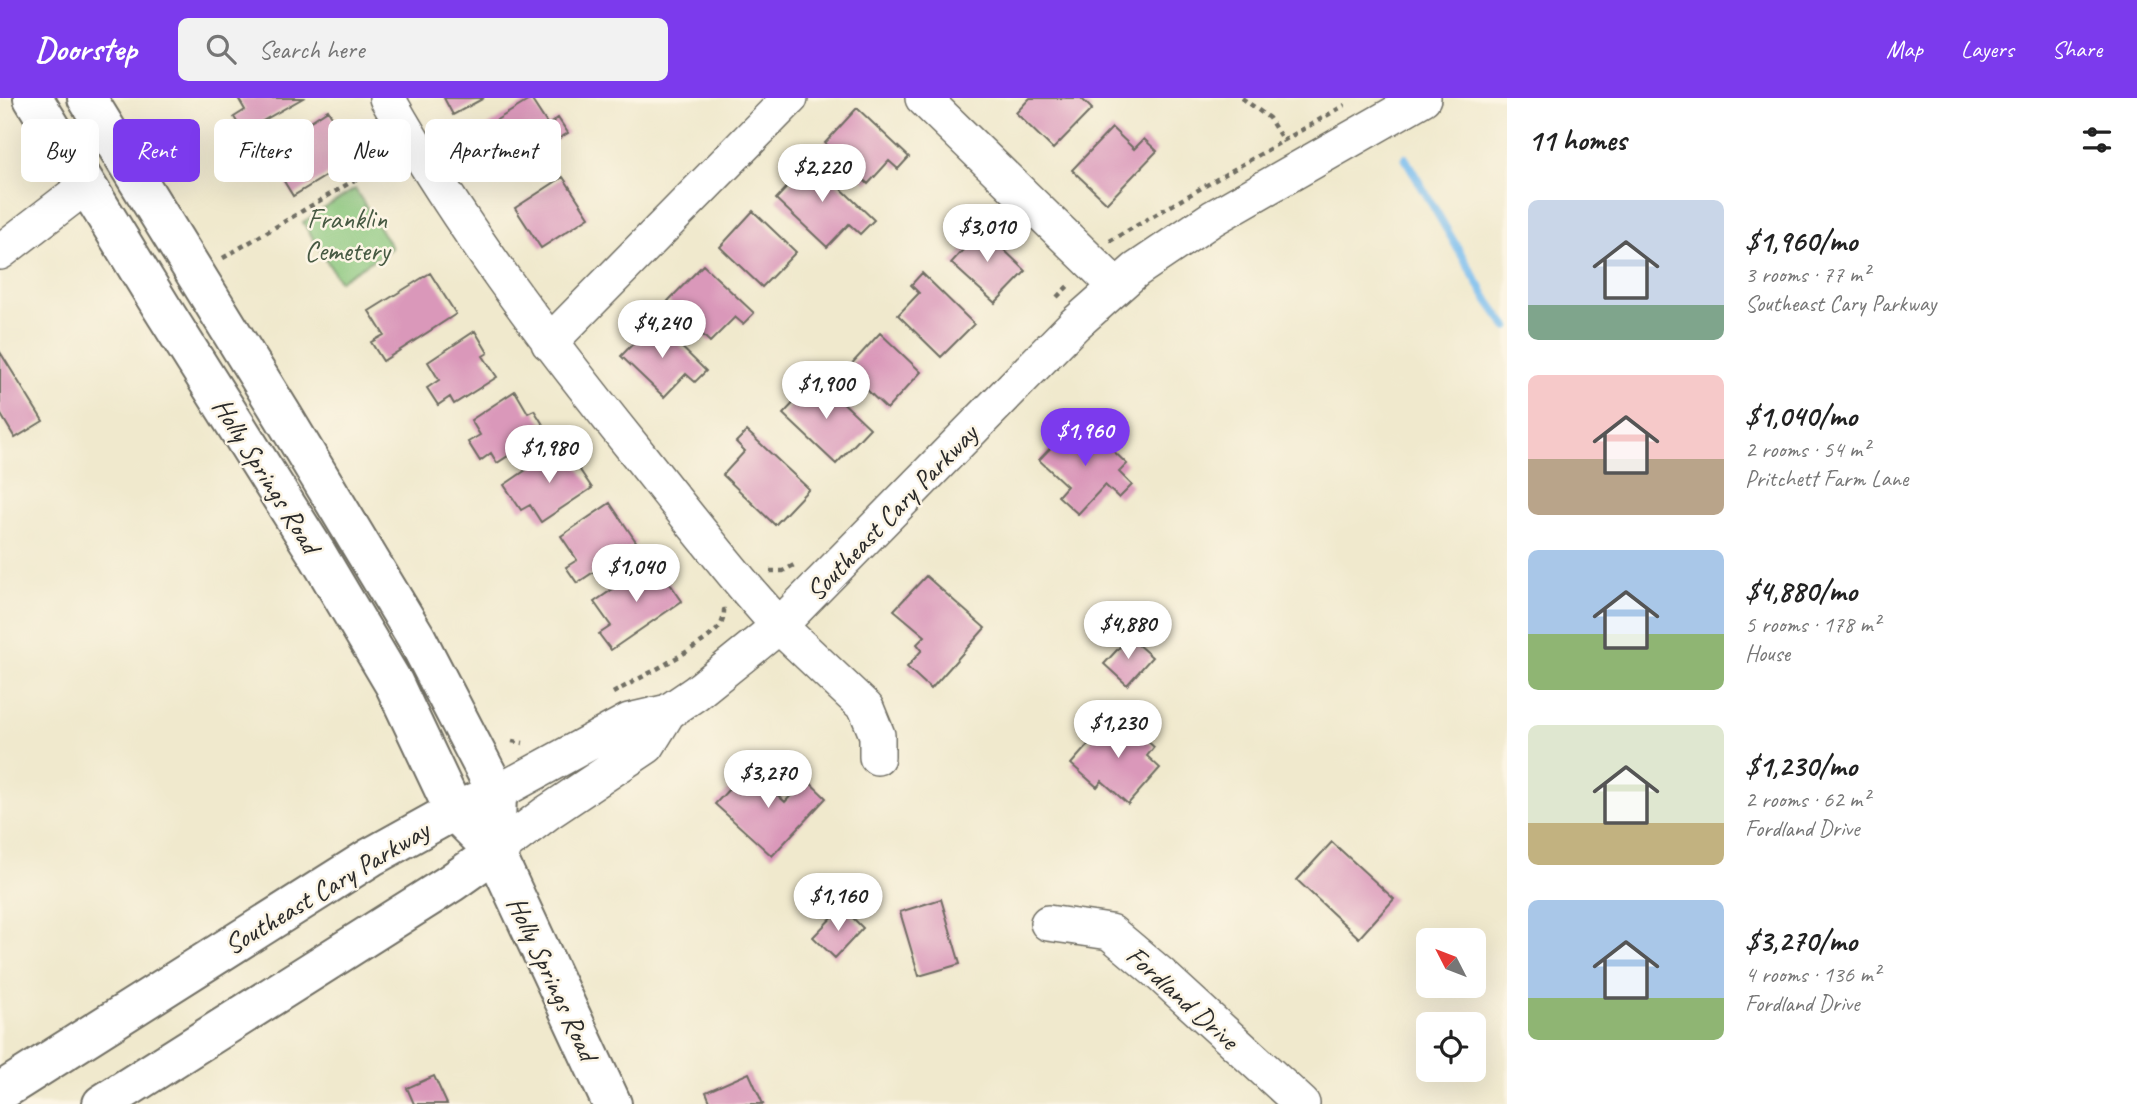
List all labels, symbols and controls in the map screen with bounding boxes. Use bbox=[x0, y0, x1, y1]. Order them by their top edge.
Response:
search box bbox=[178, 18, 668, 81]
text: Doorstep bbox=[35, 28, 136, 70]
icon: search bbox=[202, 30, 240, 68]
text: Search here bbox=[258, 33, 364, 66]
text: Map bbox=[1886, 34, 1923, 64]
text: Layers bbox=[1961, 34, 2014, 64]
text: Share bbox=[2052, 34, 2102, 64]
chip: Buy bbox=[21, 119, 99, 182]
chip: Rent bbox=[113, 119, 200, 182]
chip: Filters bbox=[214, 119, 314, 182]
chip: New bbox=[328, 119, 411, 182]
chip: Apartment bbox=[425, 119, 561, 182]
text: 11 homes bbox=[1528, 121, 1626, 159]
icon: filters bbox=[2078, 121, 2116, 159]
pin: $2,220 bbox=[765, 144, 879, 204]
text: $2,220 bbox=[794, 152, 850, 181]
park label: Franklin Cemetery bbox=[304, 201, 392, 268]
pin: $3,010 bbox=[930, 204, 1044, 264]
text: $3,010 bbox=[959, 212, 1015, 241]
text: $1,960/mo bbox=[1745, 222, 1857, 260]
icon: home bbox=[1584, 228, 1668, 312]
text: 3 rooms · 77 m² bbox=[1745, 260, 1869, 289]
text: Southeast Cary Parkway bbox=[1745, 289, 1936, 318]
pin: $4,240 bbox=[605, 300, 719, 360]
text: $4,240 bbox=[634, 308, 690, 337]
pin: $1,900 bbox=[769, 362, 883, 421]
text: $1,900 bbox=[798, 369, 854, 398]
street label: Holly Springs Road bbox=[205, 391, 330, 563]
text: $1,040/mo bbox=[1745, 397, 1857, 435]
icon: home bbox=[1584, 403, 1668, 487]
pin: $1,960 bbox=[1028, 408, 1142, 468]
street label: Southeast Cary Parkway bbox=[798, 415, 986, 608]
text: $1,960 bbox=[1057, 416, 1113, 445]
pin: $1,980 bbox=[492, 426, 606, 485]
text: $1,980 bbox=[521, 433, 577, 462]
text: 2 rooms · 54 m² bbox=[1745, 435, 1869, 464]
text: Pritchett Farm Lane bbox=[1745, 464, 1908, 493]
pin: $1,040 bbox=[579, 545, 693, 604]
text: $1,040 bbox=[608, 552, 664, 581]
text: $4,880/mo bbox=[1745, 572, 1857, 610]
icon: home bbox=[1584, 578, 1668, 662]
pin: $4,880 bbox=[1071, 602, 1185, 661]
text: $4,880 bbox=[1100, 609, 1156, 638]
text: 5 rooms · 178 m² bbox=[1745, 610, 1880, 639]
text: House bbox=[1745, 639, 1790, 668]
pin: $1,230 bbox=[1061, 700, 1175, 760]
text: $1,230 bbox=[1090, 708, 1146, 737]
text: $1,230/mo bbox=[1745, 747, 1857, 785]
pin: $3,270 bbox=[711, 750, 825, 810]
icon: home bbox=[1584, 753, 1668, 837]
text: $3,270 bbox=[740, 758, 796, 787]
text: 2 rooms · 62 m² bbox=[1745, 785, 1869, 814]
street label: Southeast Cary Parkway bbox=[218, 811, 437, 962]
text: Fordland Drive bbox=[1745, 814, 1859, 843]
pin: $1,160 bbox=[781, 874, 895, 933]
text: $1,160 bbox=[810, 881, 866, 910]
street label: Holly Springs Road bbox=[499, 891, 607, 1069]
text: $3,270/mo bbox=[1745, 922, 1857, 960]
north arrow bbox=[1416, 928, 1486, 998]
map controls bbox=[1416, 928, 1486, 1082]
icon: home bbox=[1584, 928, 1668, 1012]
street label: Fordland Drive bbox=[1119, 938, 1248, 1058]
text: 4 rooms · 136 m² bbox=[1745, 960, 1880, 989]
text: Fordland Drive bbox=[1745, 989, 1859, 1018]
button: locate bbox=[1416, 1012, 1486, 1082]

